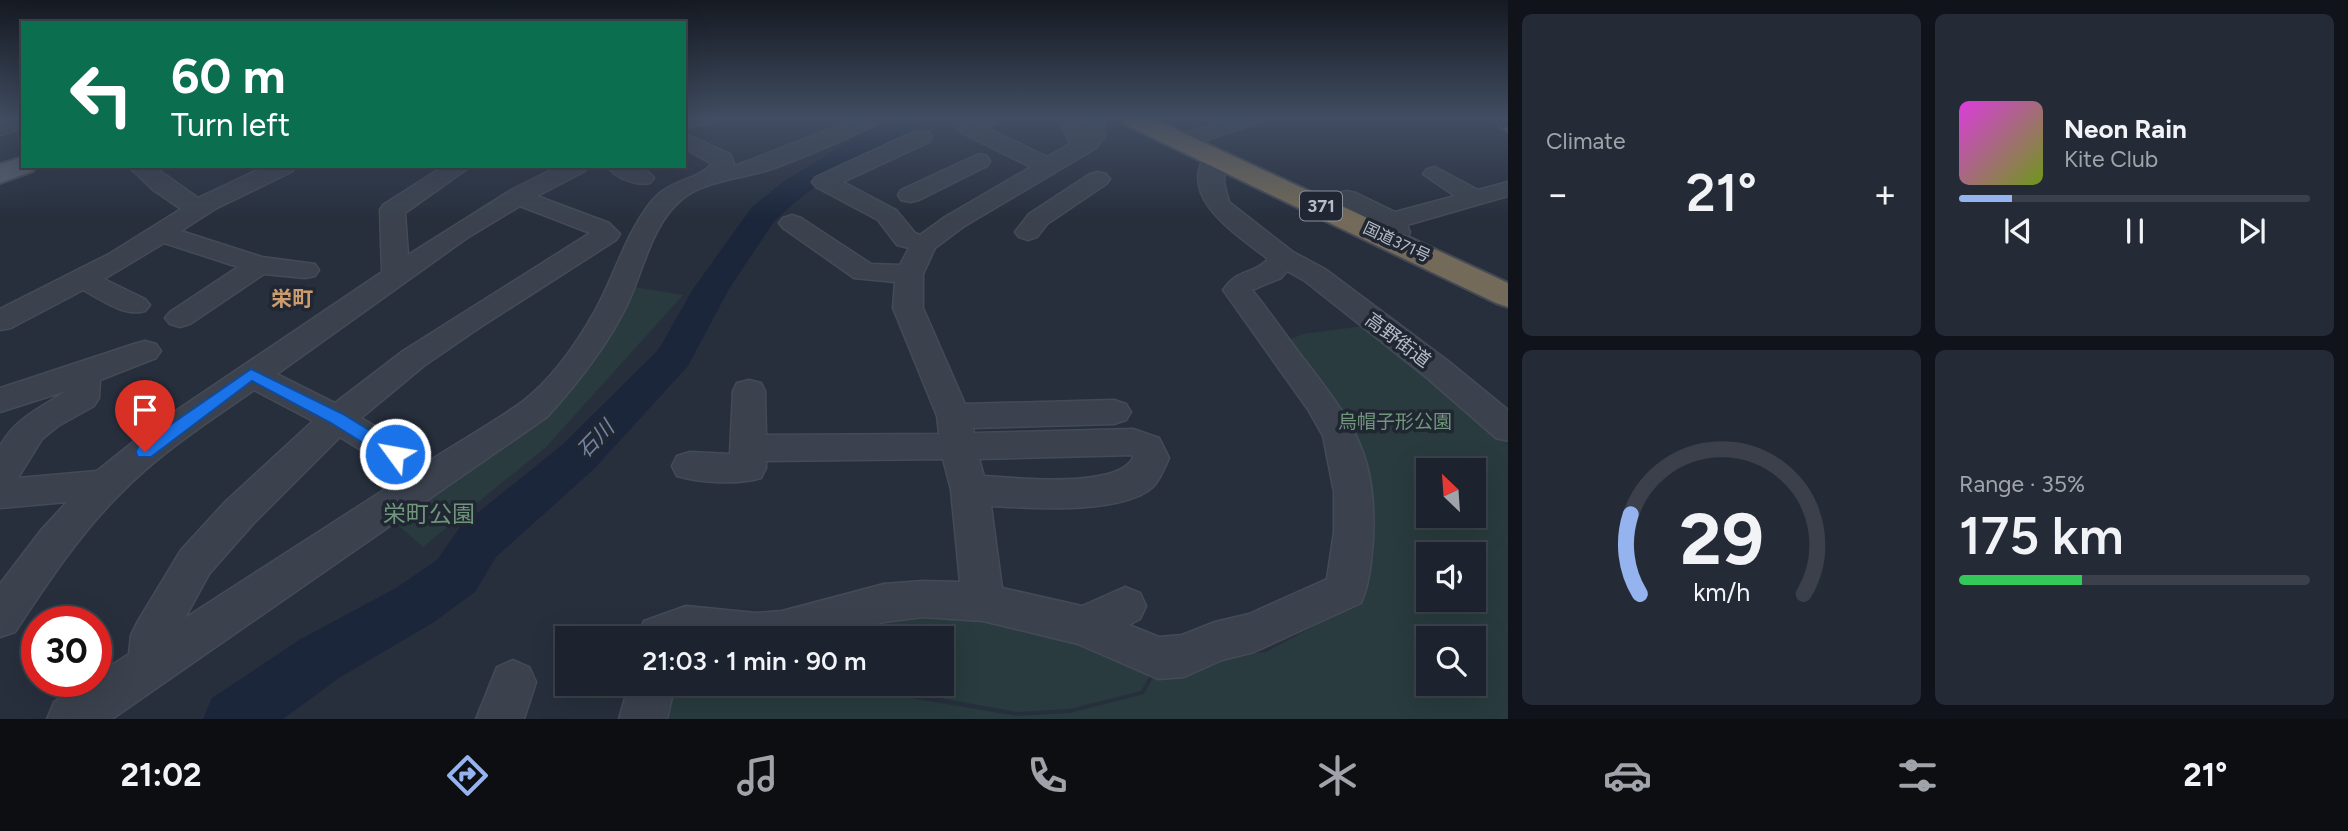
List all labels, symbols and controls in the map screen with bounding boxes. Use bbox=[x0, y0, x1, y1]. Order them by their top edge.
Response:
text: 60 m bbox=[171, 46, 286, 105]
icon: left bbox=[56, 49, 147, 140]
text: Turn left bbox=[171, 106, 290, 144]
text: Neon Rain bbox=[2064, 113, 2187, 145]
text: Climate bbox=[1546, 127, 1625, 155]
text: Kite Club bbox=[2064, 145, 2158, 173]
text: 21° bbox=[1686, 162, 1757, 224]
text: − bbox=[1546, 171, 1570, 217]
text: + bbox=[1873, 171, 1897, 217]
road number: 371 bbox=[1300, 191, 1342, 220]
icon: previous bbox=[1999, 212, 2037, 250]
icon: pause bbox=[2116, 212, 2154, 250]
icon: next bbox=[2233, 212, 2271, 250]
street label: 国道371号 bbox=[1360, 218, 1434, 266]
district label: 栄町 bbox=[271, 286, 313, 311]
street label: 高野街道 bbox=[1361, 308, 1435, 372]
pin bbox=[115, 380, 175, 452]
icon: arrive bbox=[126, 391, 164, 429]
park label: 烏帽子形公園 bbox=[1338, 410, 1452, 433]
water label: 石川 bbox=[571, 414, 620, 463]
position arrow bbox=[358, 417, 432, 491]
north arrow bbox=[1416, 458, 1486, 528]
map controls bbox=[1416, 458, 1486, 696]
text: Range · 35% bbox=[1959, 470, 2085, 498]
text: 29 bbox=[1679, 495, 1764, 582]
park label: 栄町公園 bbox=[383, 500, 475, 528]
text: 175 km bbox=[1959, 505, 2124, 567]
button: sound bbox=[1416, 542, 1486, 612]
text: km/h bbox=[1693, 576, 1750, 606]
speed limit sign: 30 bbox=[21, 606, 112, 697]
button: search bbox=[1416, 626, 1486, 696]
text: 21:03 · 1 min · 90 m bbox=[643, 645, 866, 677]
icon: directions bbox=[443, 751, 492, 800]
icon: music bbox=[733, 751, 782, 800]
icon: phone bbox=[1023, 751, 1072, 800]
icon: climate bbox=[1313, 751, 1362, 800]
icon: car bbox=[1603, 751, 1652, 800]
icon: filters bbox=[1893, 751, 1942, 800]
text: 21:02 bbox=[121, 756, 201, 794]
text: 21° bbox=[2183, 756, 2227, 794]

